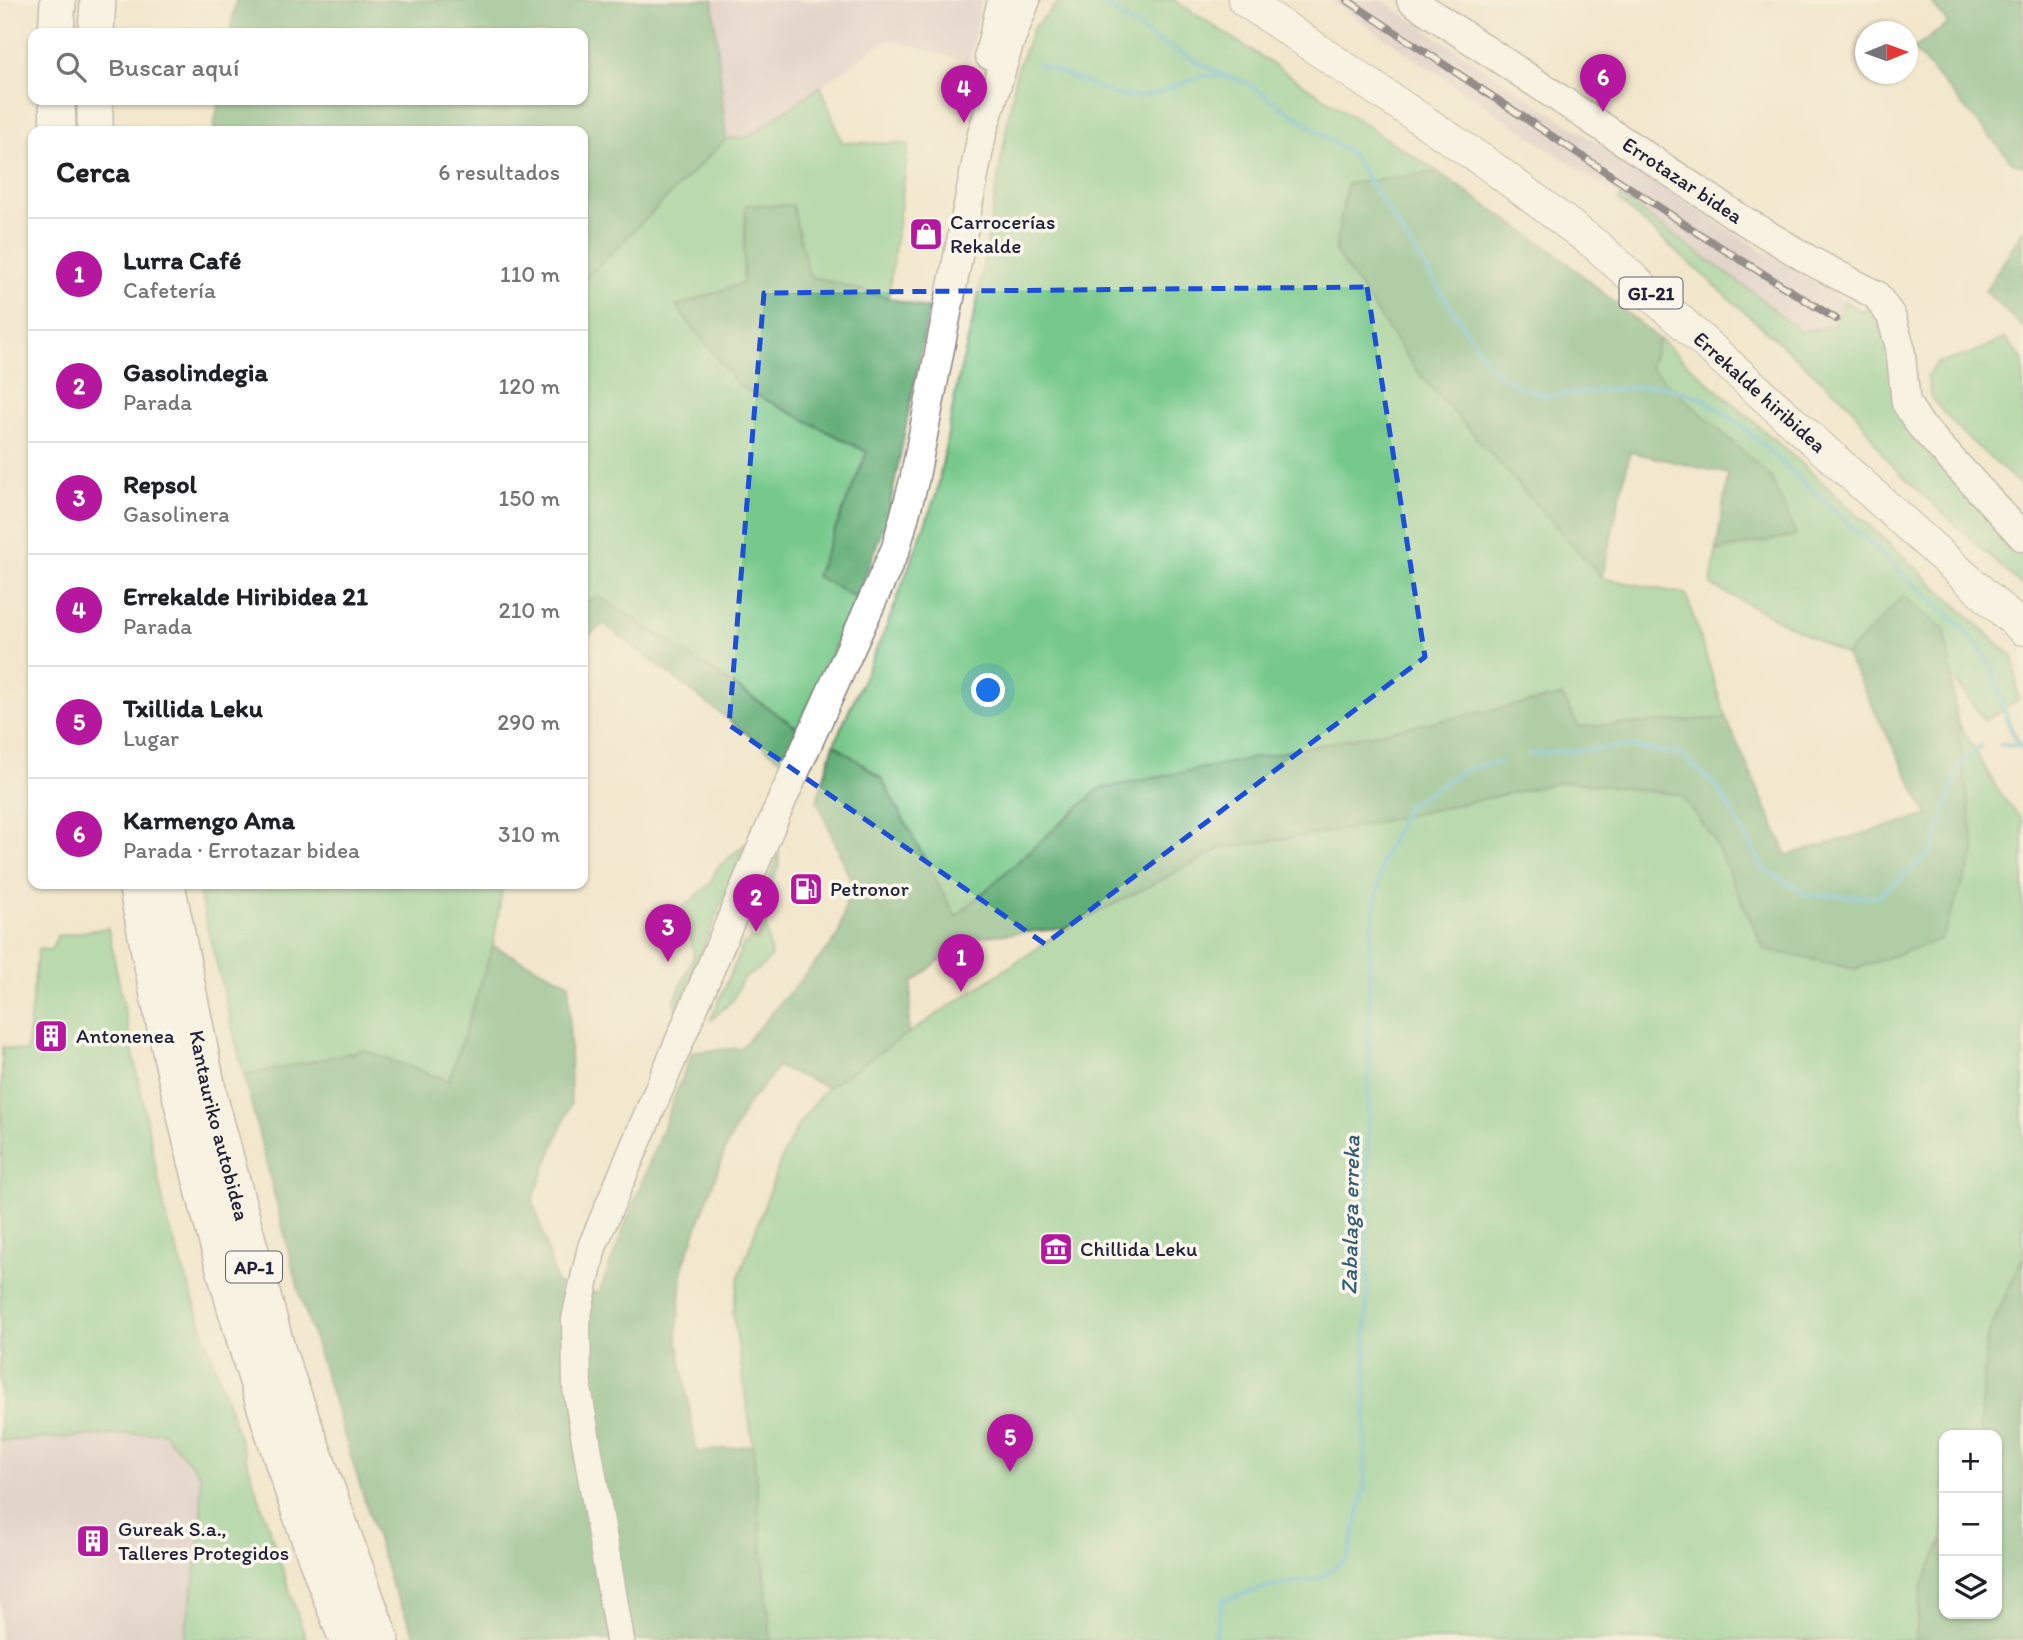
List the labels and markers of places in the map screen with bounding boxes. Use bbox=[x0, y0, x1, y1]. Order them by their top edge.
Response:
pin: 6 bbox=[1580, 54, 1626, 112]
pin: 4 bbox=[941, 65, 987, 123]
place label: Carrocerías Rekalde bbox=[950, 209, 1055, 258]
shop icon: Carrocerías Rekalde bbox=[907, 215, 945, 253]
fuel station icon: Petronor bbox=[787, 870, 825, 908]
pin: 2 bbox=[733, 874, 779, 932]
place label: Petronor bbox=[830, 876, 909, 901]
pin: 3 bbox=[645, 904, 691, 962]
pin: 1 bbox=[938, 934, 984, 992]
building icon: Antonenea bbox=[32, 1017, 70, 1055]
place label: Antonenea bbox=[76, 1023, 175, 1048]
museum icon: Chillida Leku bbox=[1037, 1230, 1075, 1268]
place label: Chillida Leku bbox=[1080, 1236, 1197, 1261]
pin: 5 bbox=[987, 1414, 1033, 1472]
place label: Gureak S.a., Talleres Protegidos bbox=[118, 1516, 289, 1565]
building icon: Gureak S.a., Talleres Protegidos bbox=[74, 1522, 112, 1560]

